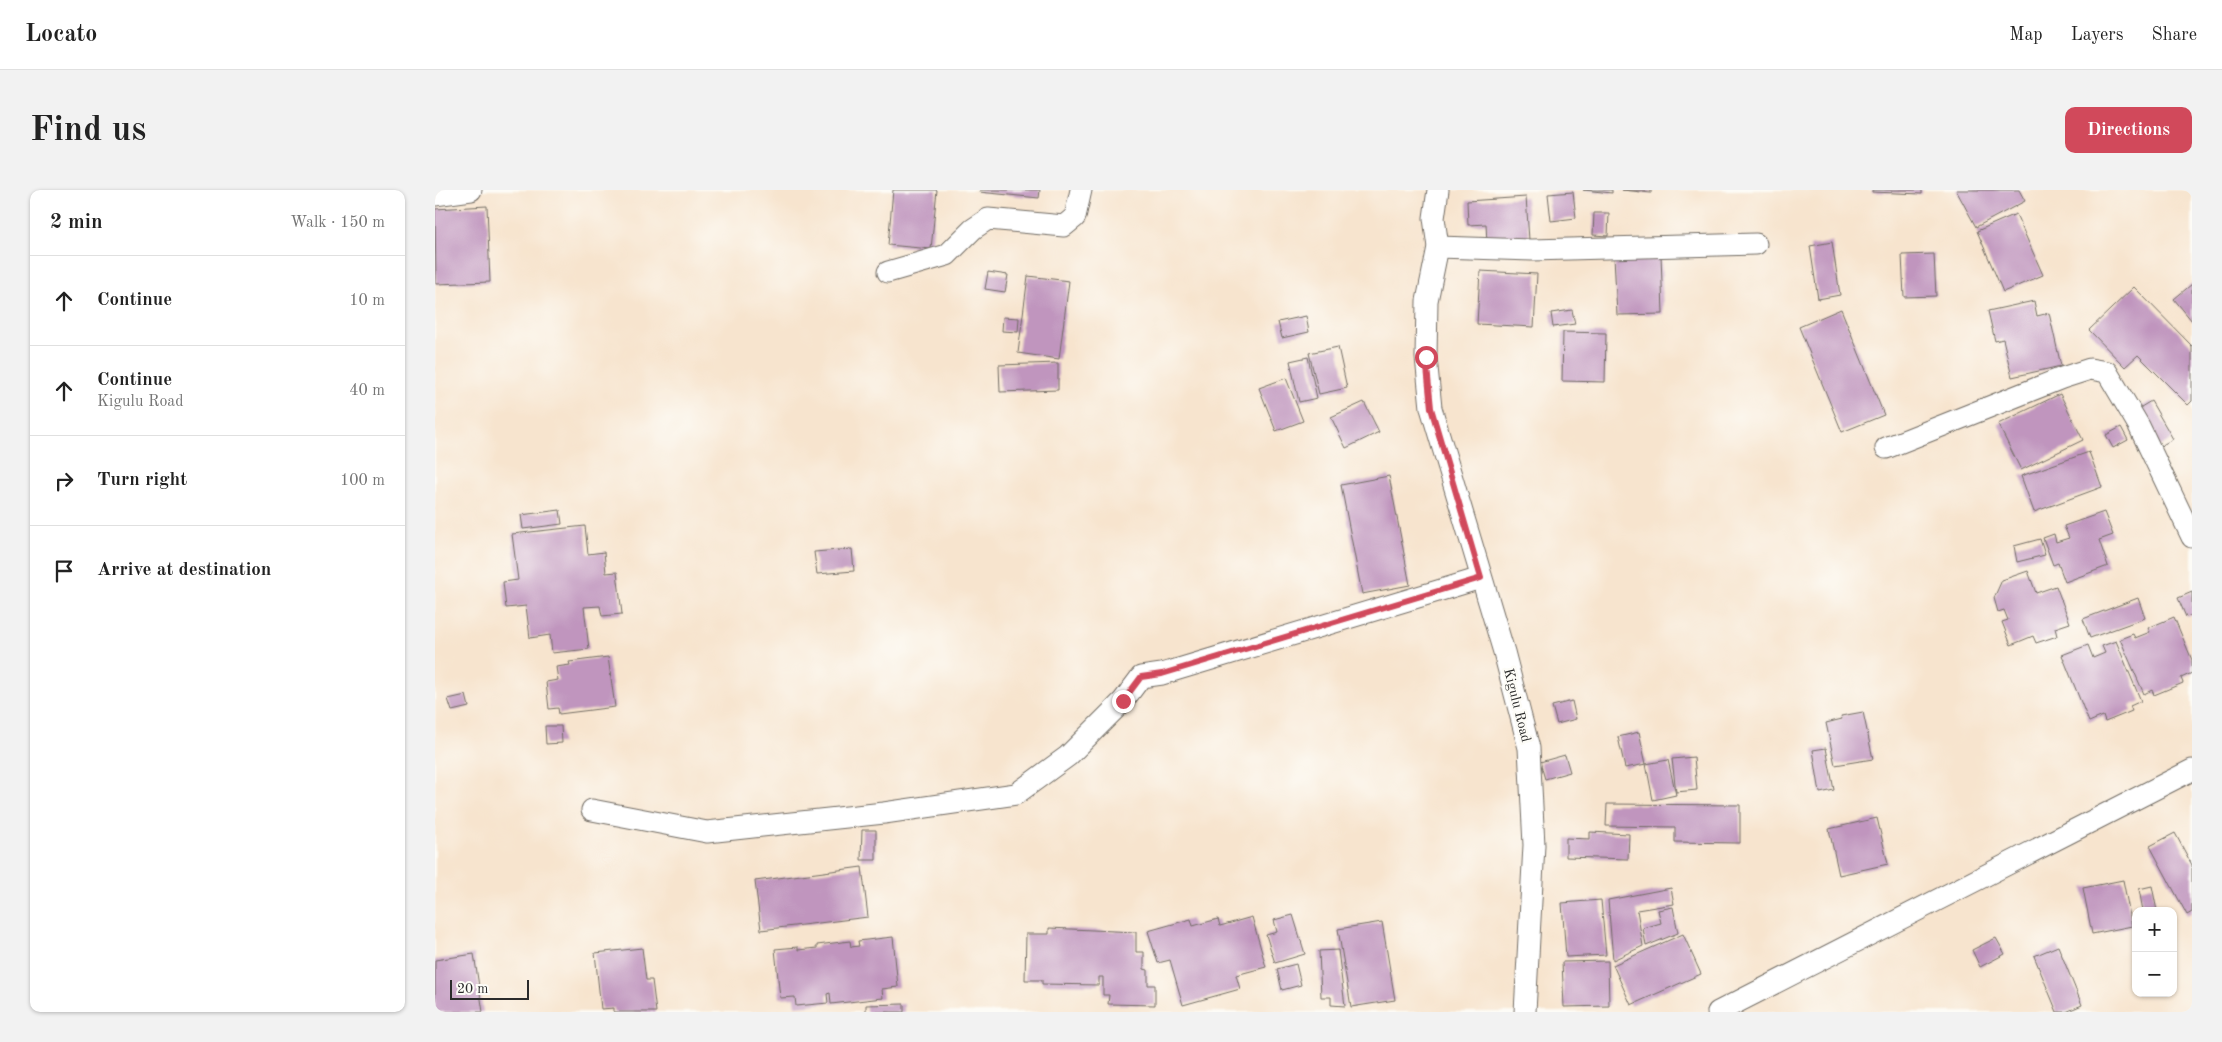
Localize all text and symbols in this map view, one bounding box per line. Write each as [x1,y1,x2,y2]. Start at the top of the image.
text: Locato [25,23,97,47]
text: Map [2009,26,2043,44]
text: Layers [2071,26,2123,44]
text: Share [2151,26,2197,44]
button: Directions [2065,107,2192,153]
text: Find us [30,113,146,148]
text: 2 min [50,212,103,233]
text: Walk · 150 m [290,215,385,231]
icon: ahead [50,287,78,315]
text: Continue [97,291,172,310]
text: 10 m [349,293,385,309]
route start [1415,346,1438,369]
text: Continue [97,371,172,390]
icon: ahead [50,377,78,405]
text: 40 m [349,383,385,399]
text: Kigulu Road [97,394,184,410]
icon: right [50,467,78,495]
text: Turn right [97,471,187,490]
text: 100 m [340,473,385,489]
icon: arrive [50,557,78,585]
text: Arrive at destination [97,561,271,580]
street label: Kigulu Road [1501,667,1533,744]
route end [1112,690,1135,713]
map controls [2132,907,2177,997]
button: + [2132,907,2177,952]
button: − [2132,952,2177,997]
scale bar [450,977,529,1000]
text: 20 m [457,982,488,996]

